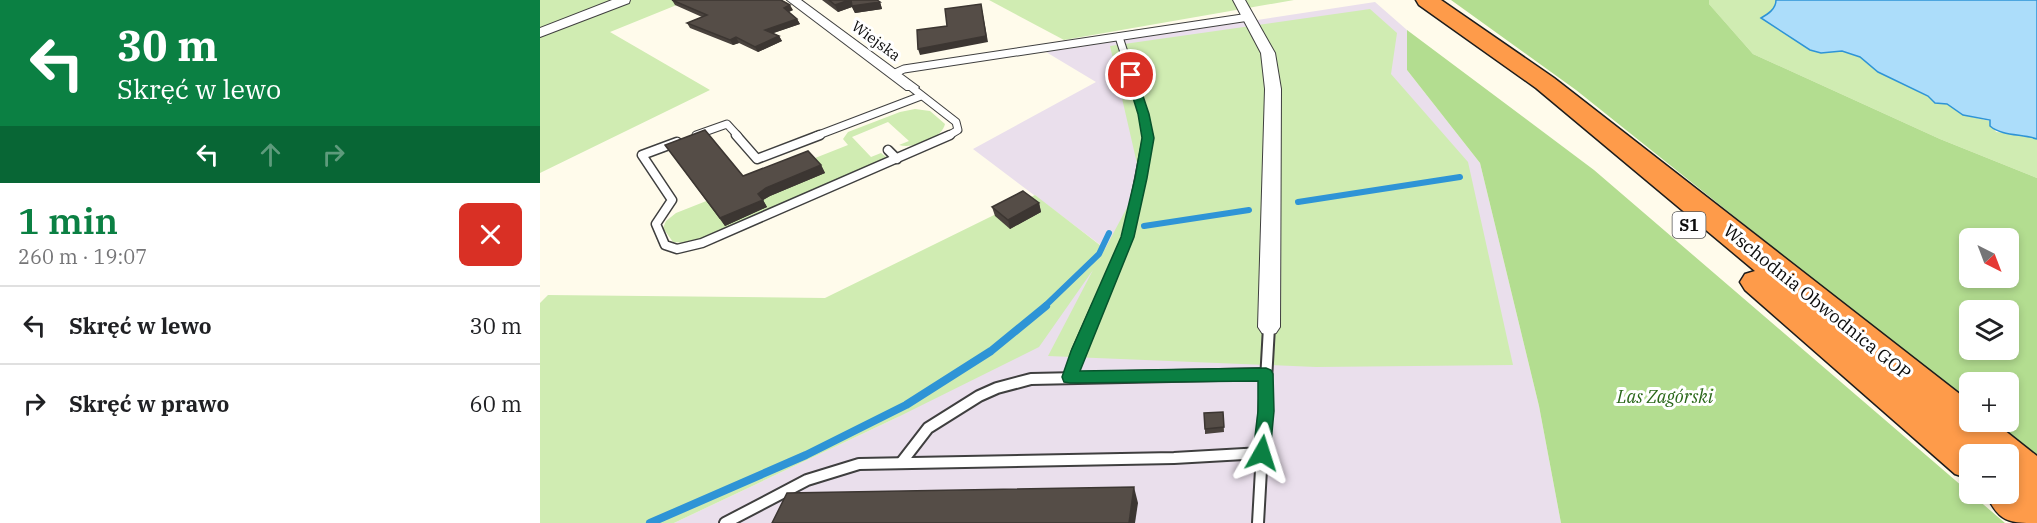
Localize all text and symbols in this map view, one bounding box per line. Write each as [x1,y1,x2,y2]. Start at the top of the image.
street label: Wiejska [848,16,904,65]
text: 30 m [117,18,218,73]
icon: left [18,24,96,102]
pin [1105,49,1156,100]
icon: arrive [1114,58,1147,91]
text: Skręć w lewo [117,71,281,106]
icon: left [191,138,224,171]
icon: ahead [254,138,287,171]
icon: right [317,138,350,171]
text: 1 min [18,197,118,244]
button: close [459,203,522,266]
road number: S1 [1672,212,1706,238]
street label: Wschodnia Obwodnica GOP [1719,219,1916,384]
north arrow [1959,228,2019,288]
map controls [1959,228,2019,504]
text: 260 m · 19:07 [18,243,147,270]
button: layers [1959,300,2019,360]
icon: left [18,309,51,342]
text: Skręć w lewo [69,311,212,340]
text: 30 m [470,311,522,340]
button: + [1959,372,2019,432]
park label: Las Zagórski [1616,385,1714,408]
icon: right [18,387,51,420]
text: Skręć w prawo [69,389,229,418]
text: 60 m [470,389,522,418]
position arrow [1230,421,1294,485]
button: − [1959,444,2019,504]

